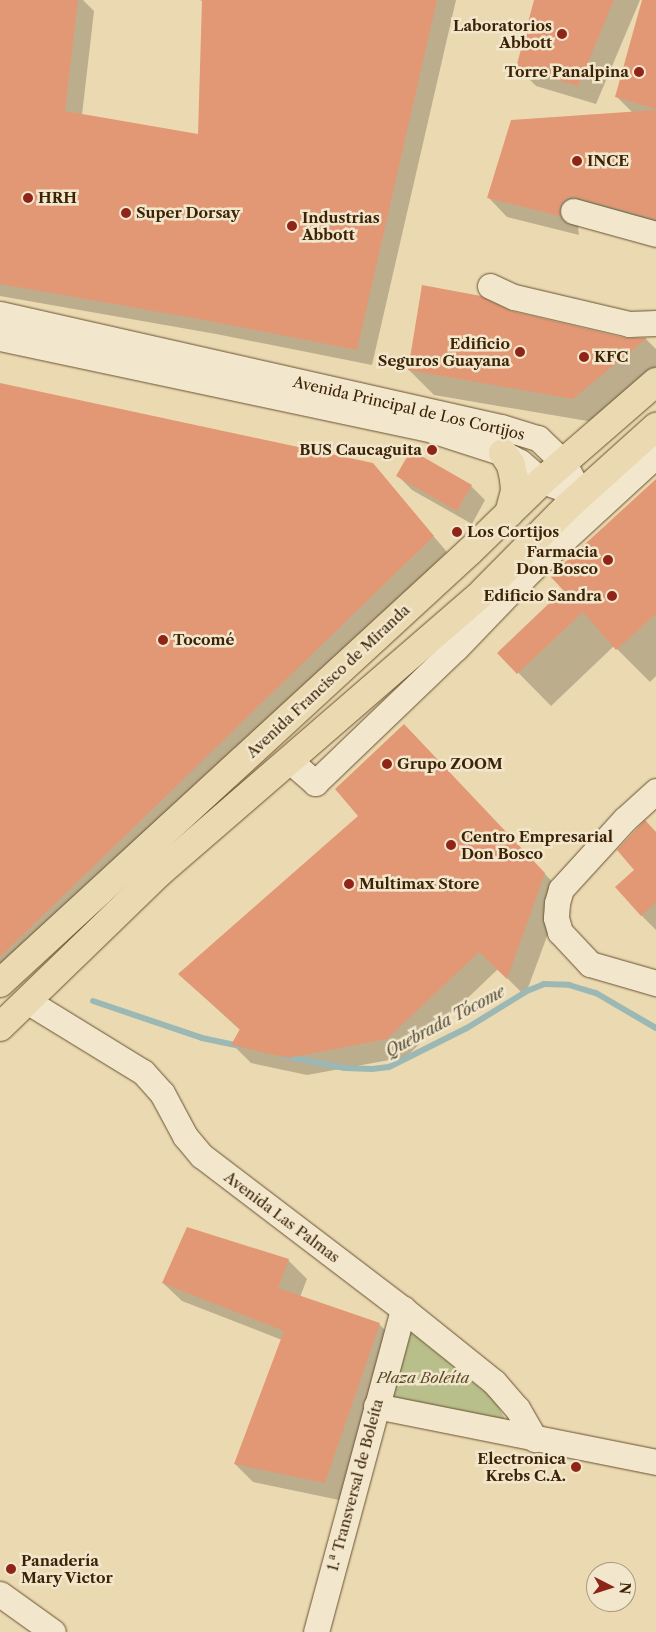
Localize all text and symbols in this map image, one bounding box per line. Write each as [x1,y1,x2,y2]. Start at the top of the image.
place label: Laboratorios Abbott [453,16,552,51]
marker: Laboratorios Abbott [556,28,568,40]
place label: Torre Panalpina [505,63,629,81]
marker: Torre Panalpina [633,66,645,78]
place label: INCE [587,152,629,170]
marker: INCE [571,155,583,167]
place label: HRH [38,189,77,207]
marker: HRH [22,192,34,204]
place label: Super Dorsay [136,204,240,222]
marker: Super Dorsay [120,207,132,219]
place label: Industrias Abbott [302,208,380,243]
marker: Industrias Abbott [286,220,298,232]
place label: Edificio Seguros Guayana [378,334,510,369]
marker: Edificio Seguros Guayana [514,346,526,358]
place label: KFC [594,348,628,366]
marker: KFC [578,351,590,363]
street label: Avenida Principal de Los Cortijos [291,373,527,443]
place label: BUS Caucaguita [299,441,422,459]
marker: BUS Caucaguita [426,444,438,456]
place label: Los Cortijos [467,523,559,541]
marker: Los Cortijos [451,526,463,538]
place label: Farmacia Don Bosco [516,542,598,577]
marker: Farmacia Don Bosco [602,554,614,566]
place label: Edificio Sandra [483,587,602,605]
marker: Edificio Sandra [606,590,618,602]
street label: Avenida Francisco de Miranda [243,601,413,761]
place label: Tocomé [173,631,234,649]
marker: Tocomé [157,634,169,646]
place label: Grupo ZOOM [397,755,503,773]
marker: Grupo ZOOM [381,758,393,770]
place label: Centro Empresarial Don Bosco [461,827,613,862]
marker: Centro Empresarial Don Bosco [445,839,457,851]
place label: Multimax Store [359,875,480,893]
marker: Multimax Store [343,878,355,890]
water label: Quebrada Tócome [382,981,508,1061]
street label: Avenida Las Palmas [221,1168,343,1266]
park label: Plaza Boleíta [377,1369,469,1387]
street label: 1.ª Transversal de Boleíta [323,1397,387,1573]
place label: Electronica Krebs C.A. [477,1449,566,1484]
marker: Electronica Krebs C.A. [570,1461,582,1473]
place label: Panadería Mary Victor [21,1551,114,1586]
north arrow [586,1562,636,1612]
marker: Panadería Mary Victor [5,1563,17,1575]
text: N [615,1581,634,1595]

